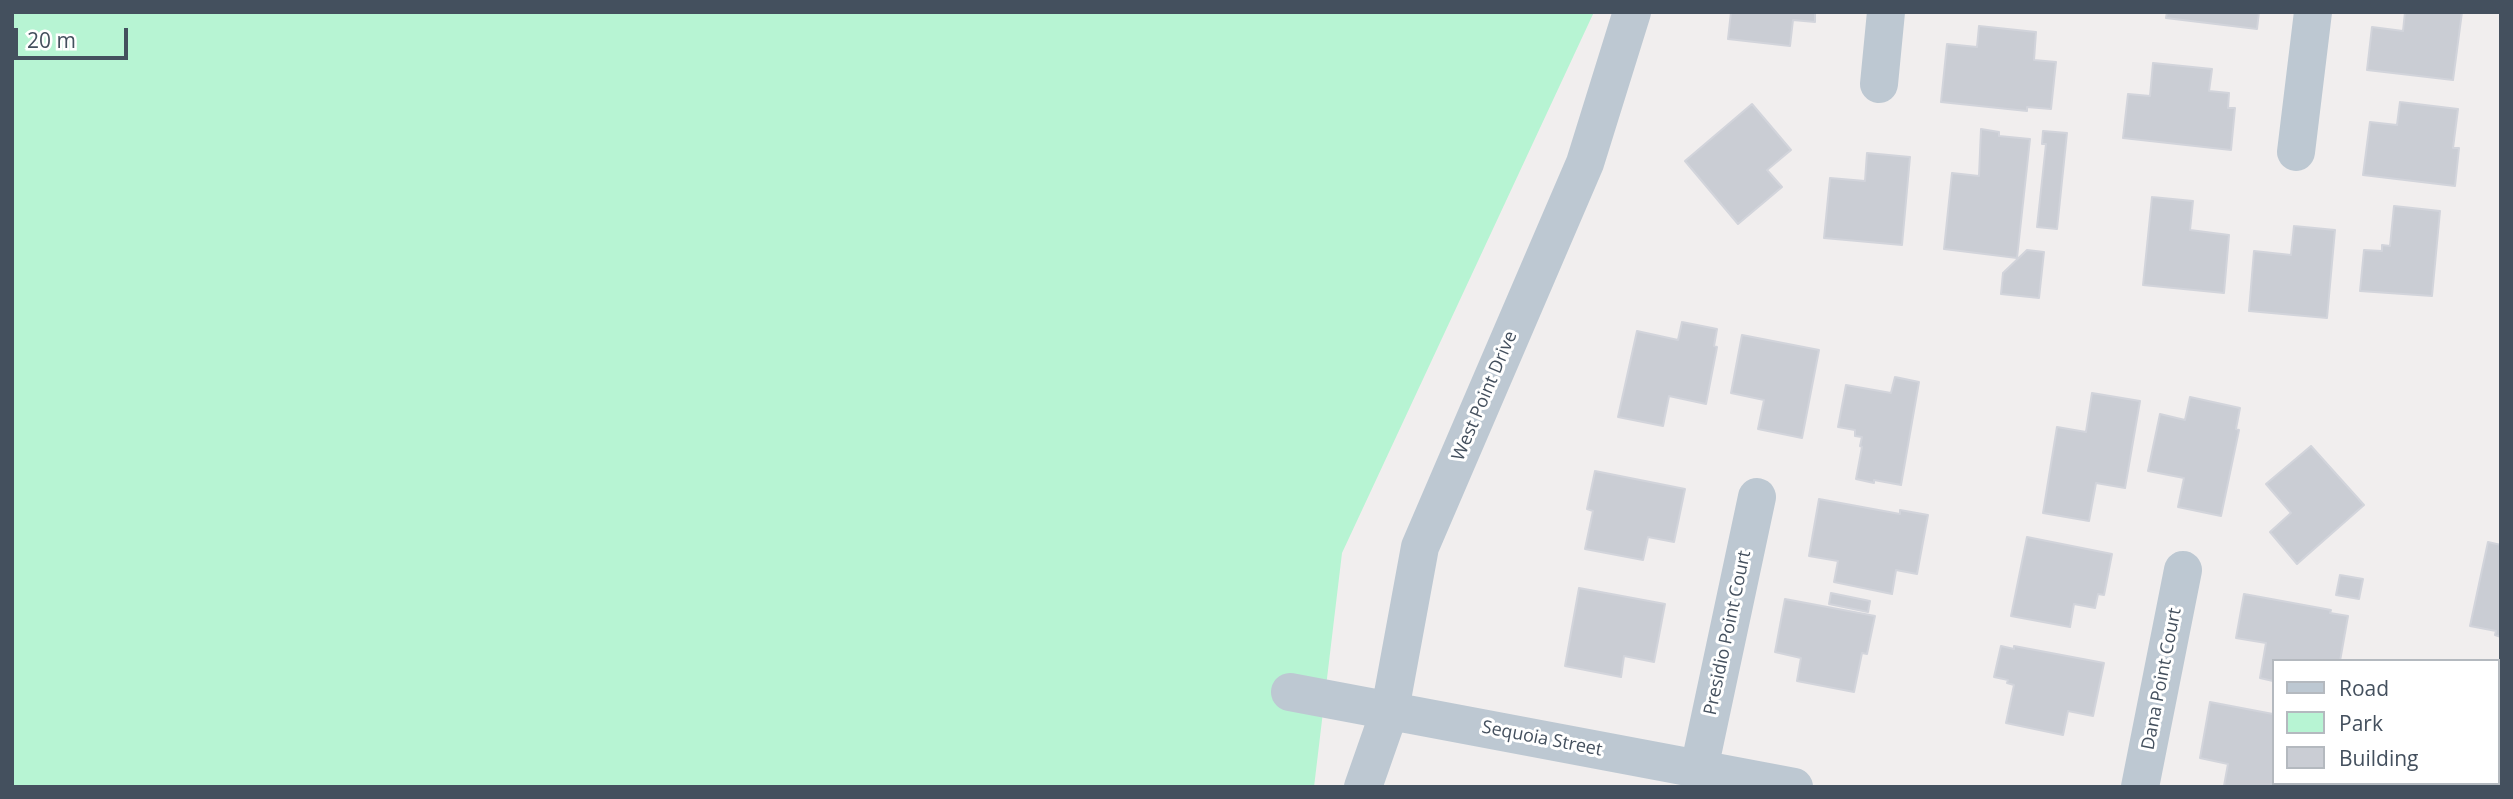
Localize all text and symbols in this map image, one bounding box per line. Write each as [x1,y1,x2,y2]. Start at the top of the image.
scale bar [18,14,131,58]
text: 20 m [27,26,76,54]
street label: West Point Drive [1448,328,1522,464]
street label: Presidio Point Court [1700,549,1756,717]
street label: Dana Point Court [2138,606,2186,752]
legend [2272,659,2499,785]
text: Road [2339,674,2389,702]
text: Park [2339,709,2383,737]
street label: Sequoia Street [1480,717,1604,761]
text: Building [2339,744,2418,772]

